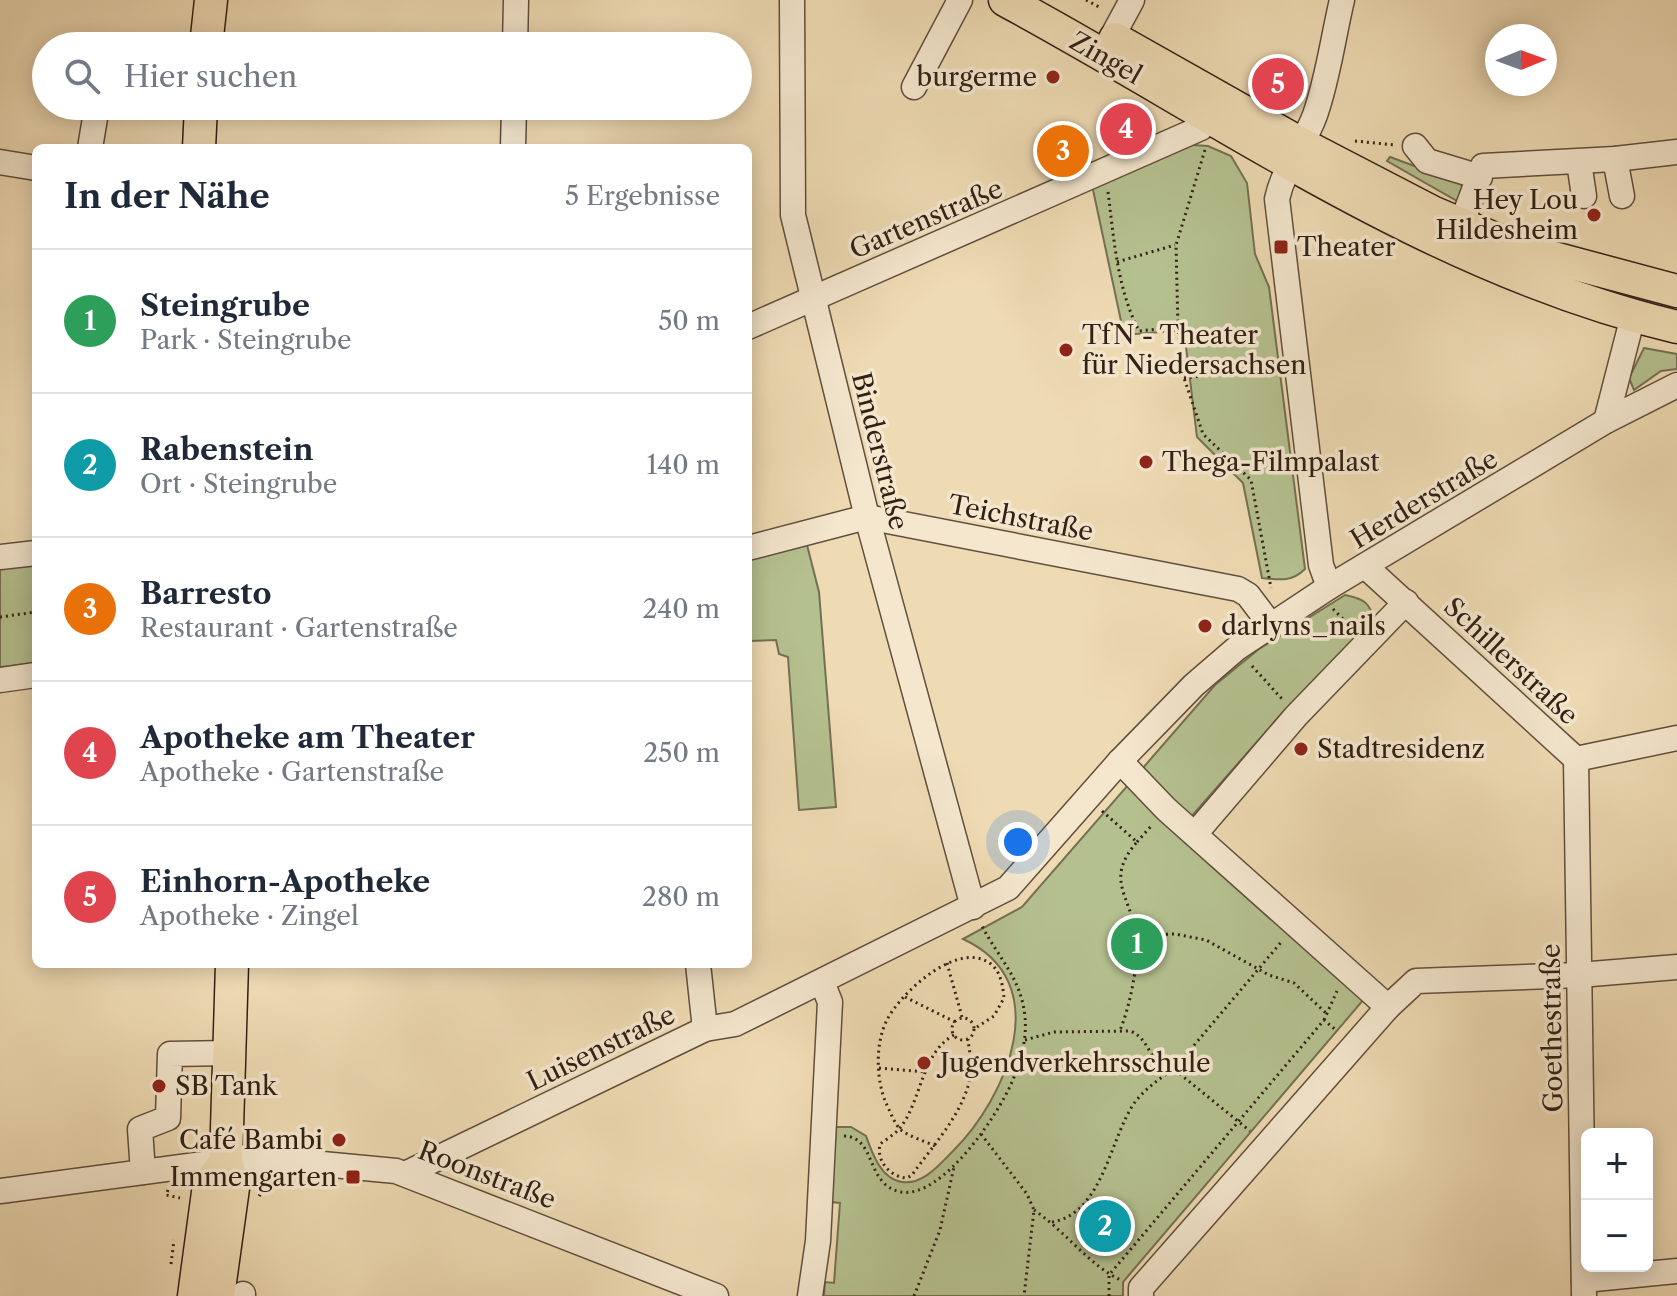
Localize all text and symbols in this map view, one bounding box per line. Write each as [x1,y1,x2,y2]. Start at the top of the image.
north arrow [1485,24,1557,96]
street label: Zingel [1064,25,1148,91]
search box [32,32,752,120]
icon: search [60,54,104,98]
pin: 5 [1252,54,1304,114]
text: Hier suchen [124,58,297,95]
place label: burgerme [917,61,1037,93]
marker: burgerme [1044,68,1062,86]
pin: 4 [1100,99,1152,159]
pin: 3 [1037,121,1089,181]
street label: Gartenstraße [845,172,1007,266]
text: In der Nähe [64,175,270,217]
text: 5 Ergebnisse [565,180,720,212]
place label: Hey Lou Hildesheim [1435,184,1578,246]
marker: Hey Lou Hildesheim [1585,206,1603,224]
place label: Theater [1297,231,1396,263]
marker: Theater [1272,238,1290,256]
text: Steingrube [140,287,310,324]
text: 1 [84,305,96,337]
text: 50 m [658,305,720,337]
place label: TfN - Theater für Niedersachsen [1082,319,1306,381]
text: Park · Steingrube [140,324,352,356]
marker: TfN - Theater für Niedersachsen [1057,341,1075,359]
street label: Binderstraße [845,369,915,533]
text: Rabenstein [140,431,313,468]
street label: Herderstraße [1345,443,1503,555]
place label: Thega-Filmpalast [1162,446,1380,478]
text: 2 [82,449,98,481]
text: 140 m [646,449,720,481]
marker: Thega-Filmpalast [1137,453,1155,471]
text: Ort · Steingrube [140,468,337,500]
street label: Teichstraße [946,488,1096,548]
text: Barresto [140,575,271,612]
street label: Schillerstraße [1437,591,1585,731]
text: 3 [83,593,97,625]
text: 240 m [642,593,720,625]
place label: darlyns_nails [1221,610,1386,642]
text: Restaurant · Gartenstraße [140,612,458,644]
marker: darlyns_nails [1196,617,1214,635]
text: Apotheke am Theater [140,719,475,756]
place label: Stadtresidenz [1317,733,1485,765]
text: 4 [82,737,98,769]
text: 250 m [643,737,720,769]
marker: Stadtresidenz [1292,740,1310,758]
text: Apotheke · Gartenstraße [140,756,444,788]
your location [998,822,1038,862]
text: Einhorn-Apotheke [140,863,430,900]
text: 5 [83,881,97,913]
text: 280 m [642,881,720,913]
text: Apotheke · Zingel [140,900,359,932]
pin: 1 [1111,914,1163,974]
street label: Goethestraße [1535,943,1569,1113]
street label: Luisenstraße [522,998,680,1098]
place label: Jugendverkehrsschule [936,1047,1211,1079]
marker: Jugendverkehrsschule [915,1054,933,1072]
place label: SB Tank [175,1070,278,1102]
marker: SB Tank [150,1077,168,1095]
place label: Café Bambi [179,1124,323,1156]
map controls [1581,1128,1653,1272]
button: + [1581,1128,1653,1200]
marker: Café Bambi [330,1131,348,1149]
street label: Roonstraße [414,1134,560,1216]
place label: Immengarten [170,1161,337,1193]
marker: Immengarten [344,1168,362,1186]
pin: 2 [1079,1196,1131,1256]
button: − [1581,1200,1653,1272]

